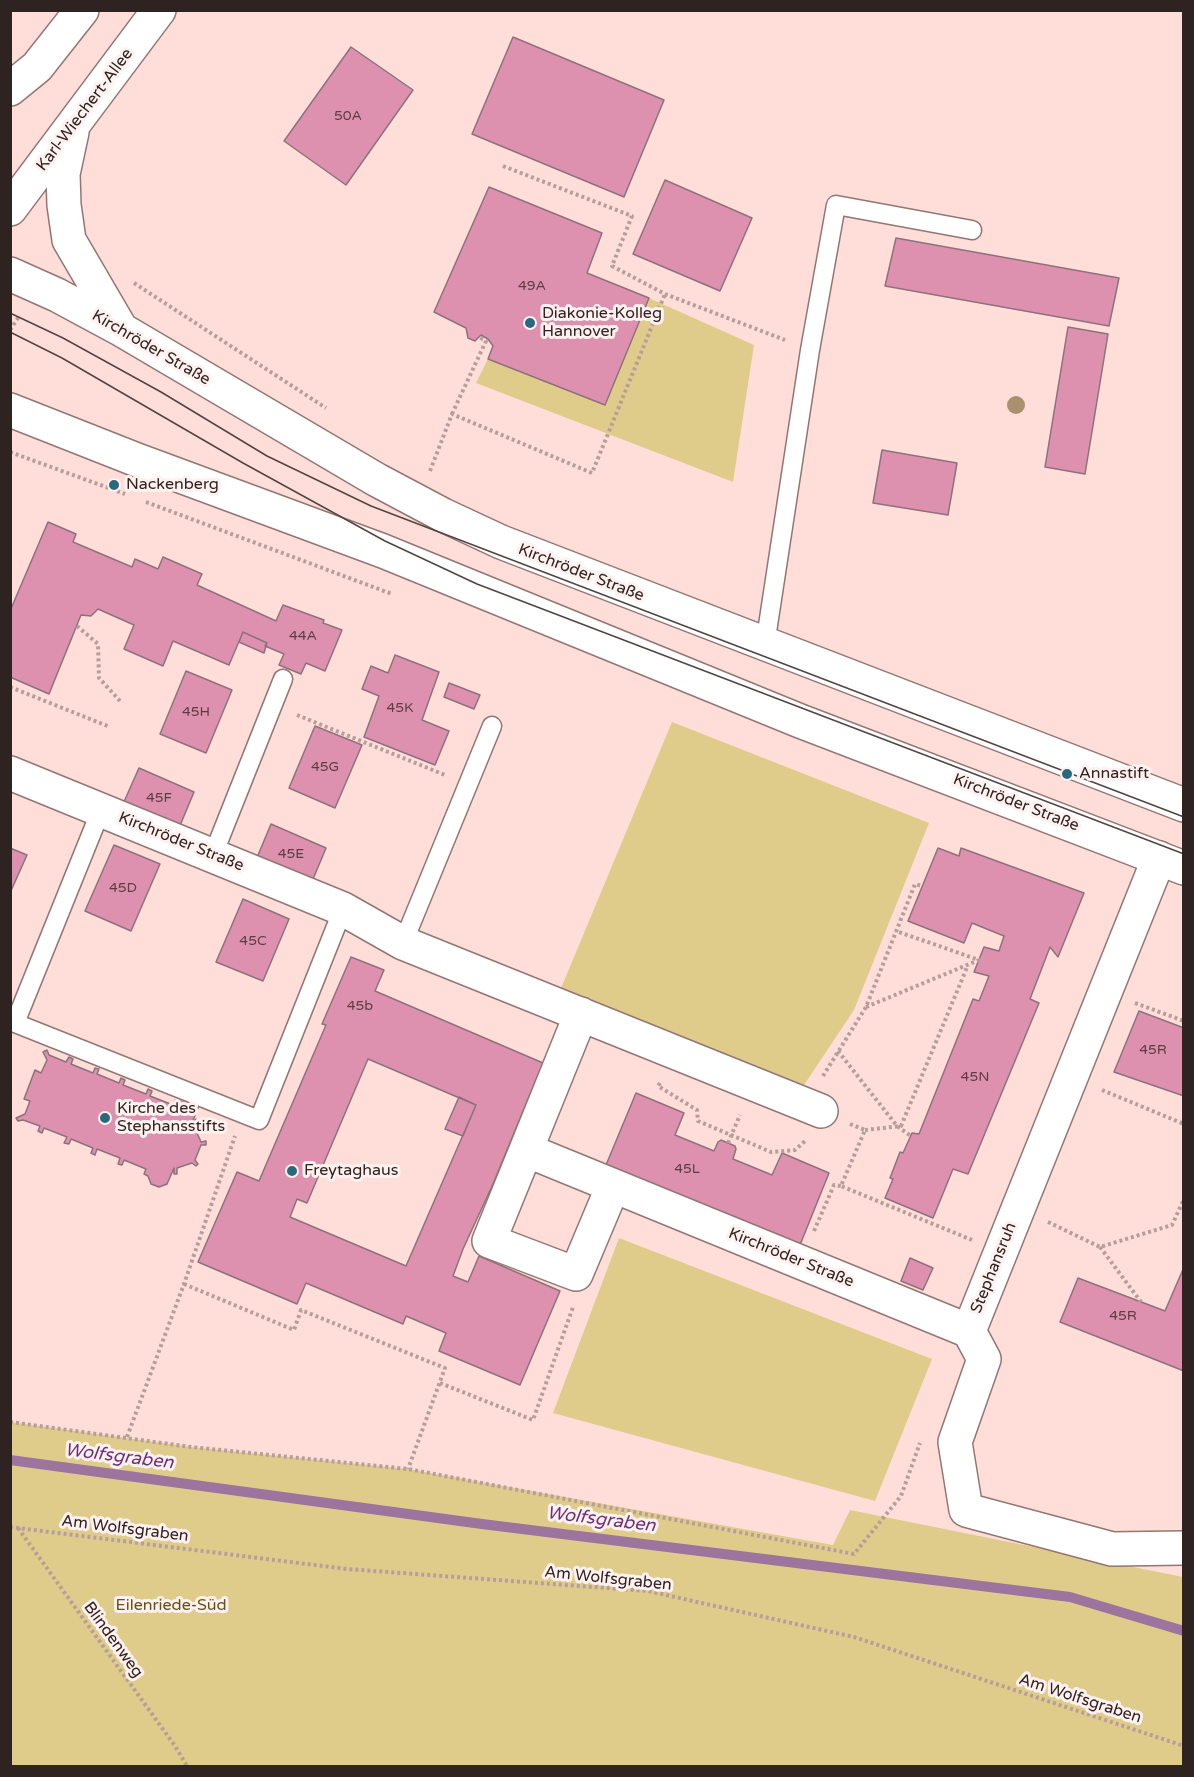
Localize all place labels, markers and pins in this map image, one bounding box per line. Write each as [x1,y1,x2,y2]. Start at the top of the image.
place label: Diakonie-Kolleg Hannover [542,304,662,342]
marker: Diakonie-Kolleg Hannover [523,316,537,330]
place label: Nackenberg [126,475,219,495]
marker: Nackenberg [107,478,121,492]
place label: Annastift [1079,764,1149,784]
marker: Annastift [1060,767,1074,781]
place label: Kirche des Stephansstifts [117,1099,225,1137]
marker: Kirche des Stephansstifts [98,1111,112,1125]
place label: Freytaghaus [304,1161,398,1181]
marker: Freytaghaus [285,1164,299,1178]

